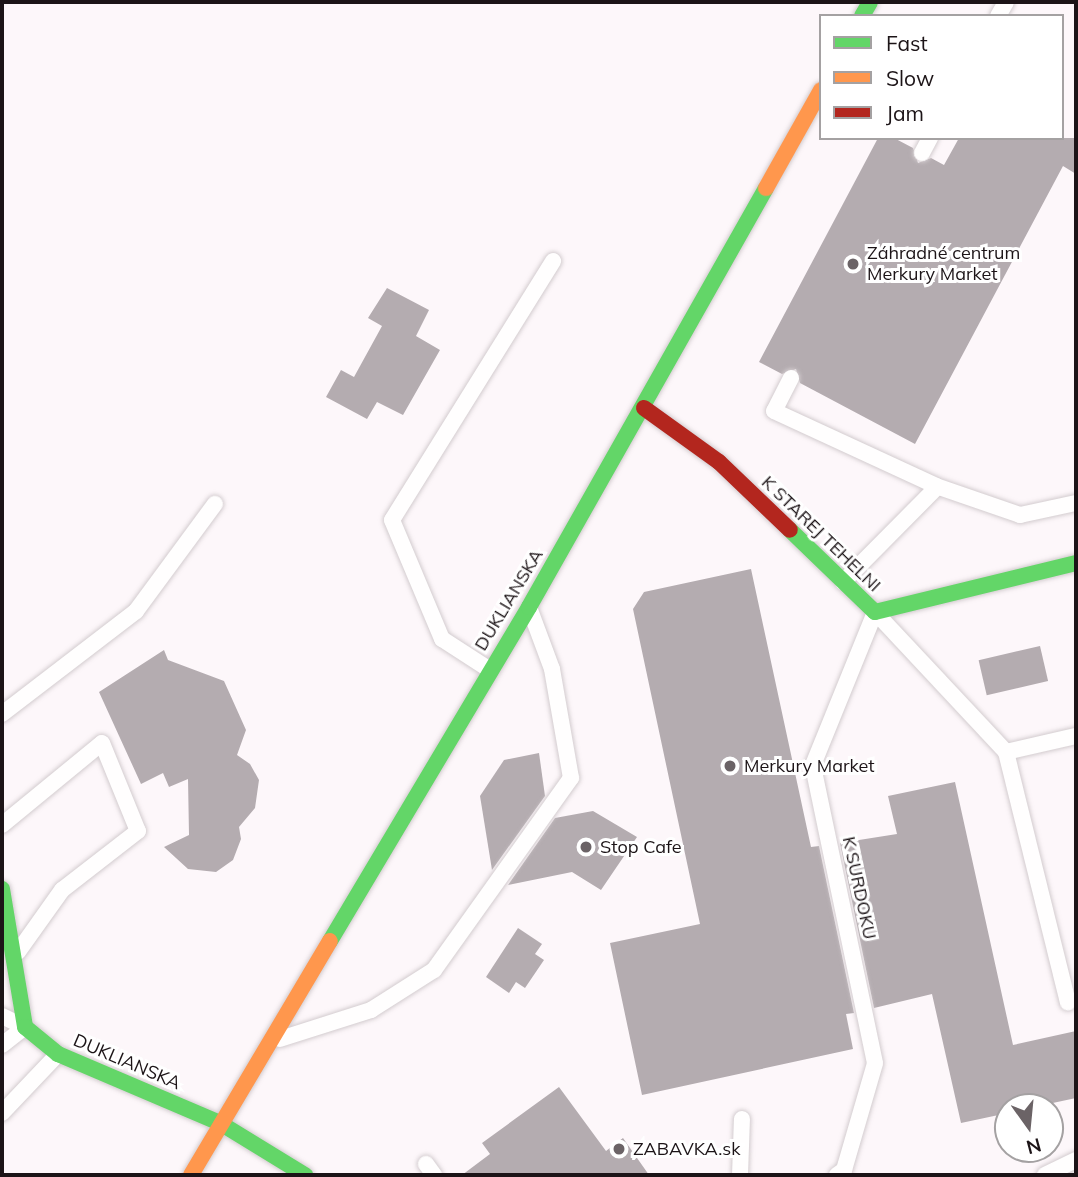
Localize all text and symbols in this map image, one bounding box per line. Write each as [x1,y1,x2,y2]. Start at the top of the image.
legend [819,14,1064,140]
text: Fast [886,30,928,56]
text: Slow [886,65,934,91]
text: Jam [886,100,924,126]
place label: Záhradné centrum Merkury Market [867,243,1020,286]
marker: Záhradné centrum Merkury Market [845,256,861,272]
street label: K STAREJ TEHELNI [757,472,885,596]
street label: DUKLIANSKA [470,545,548,655]
place label: Merkury Market [744,755,875,777]
marker: Merkury Market [722,758,738,774]
street label: K SURDOKU [838,835,880,941]
place label: Stop Cafe [600,836,682,858]
marker: Stop Cafe [578,839,594,855]
street label: DUKLIANSKA [70,1030,184,1094]
north arrow [994,1093,1064,1163]
text: N [1024,1133,1044,1160]
place label: ZABAVKA.sk [633,1138,741,1160]
marker: ZABAVKA.sk [611,1141,627,1157]

